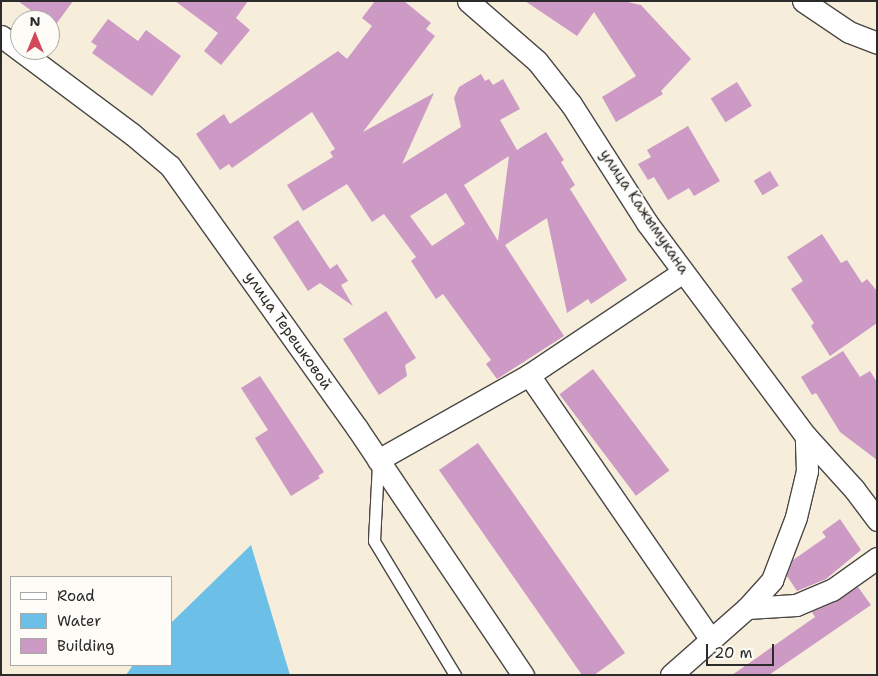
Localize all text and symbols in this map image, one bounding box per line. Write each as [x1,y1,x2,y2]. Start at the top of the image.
north arrow [10,10,60,60]
text: N [29,12,41,30]
street label: улица Кажымукана [595,146,693,278]
street label: улица Терешковой [241,269,335,393]
legend [10,576,172,666]
text: Road [57,586,95,606]
text: Water [57,611,101,631]
scale bar [708,634,776,666]
text: Building [57,636,114,656]
text: 20 m [714,643,753,663]

